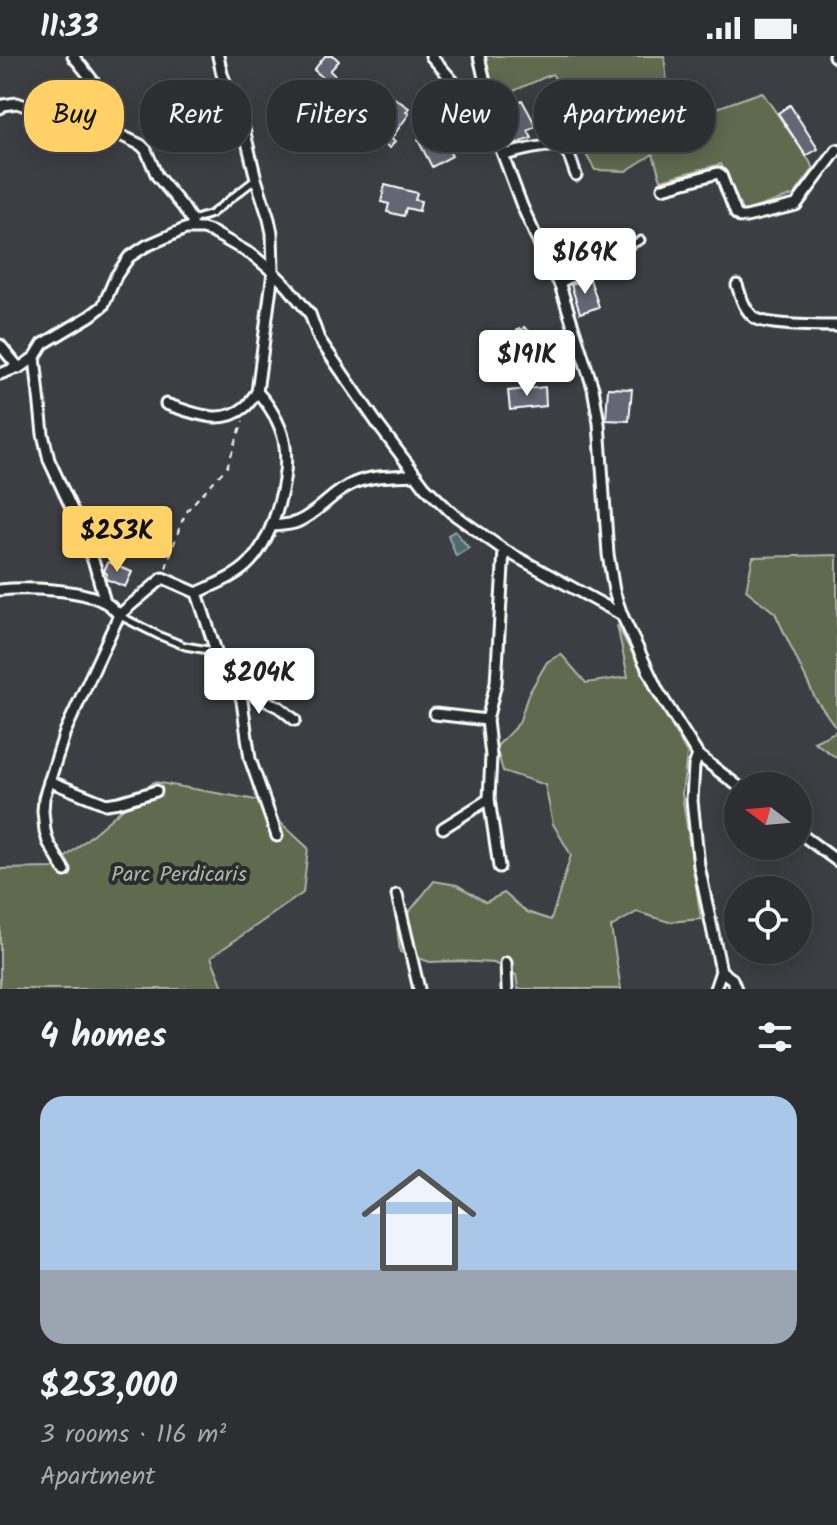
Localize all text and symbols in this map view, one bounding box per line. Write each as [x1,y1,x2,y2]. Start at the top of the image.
text: 11:33 [40,4,98,52]
chip: Buy [24,80,124,152]
chip: Rent [140,80,251,152]
chip: Filters [267,80,396,152]
chip: New [412,80,518,152]
chip: Apartment [534,80,715,152]
pin: $169K [529,228,641,296]
text: $169K [552,233,618,275]
pin: $191K [471,330,583,398]
text: $191K [497,335,557,377]
pin: $253K [61,506,173,574]
text: $253K [80,511,154,553]
pin: $204K [203,648,315,716]
text: $204K [222,653,296,695]
north arrow [724,772,812,860]
map controls [724,772,812,964]
park label: Parc Perdicaris [111,858,247,893]
button: locate [724,876,812,964]
text: 4 homes [40,1010,167,1064]
icon: filters [753,1015,797,1059]
icon: home [347,1148,491,1292]
text: $253,000 [40,1360,177,1414]
text: 3 rooms · 116 m² [40,1414,226,1456]
text: Apartment [40,1456,155,1498]

